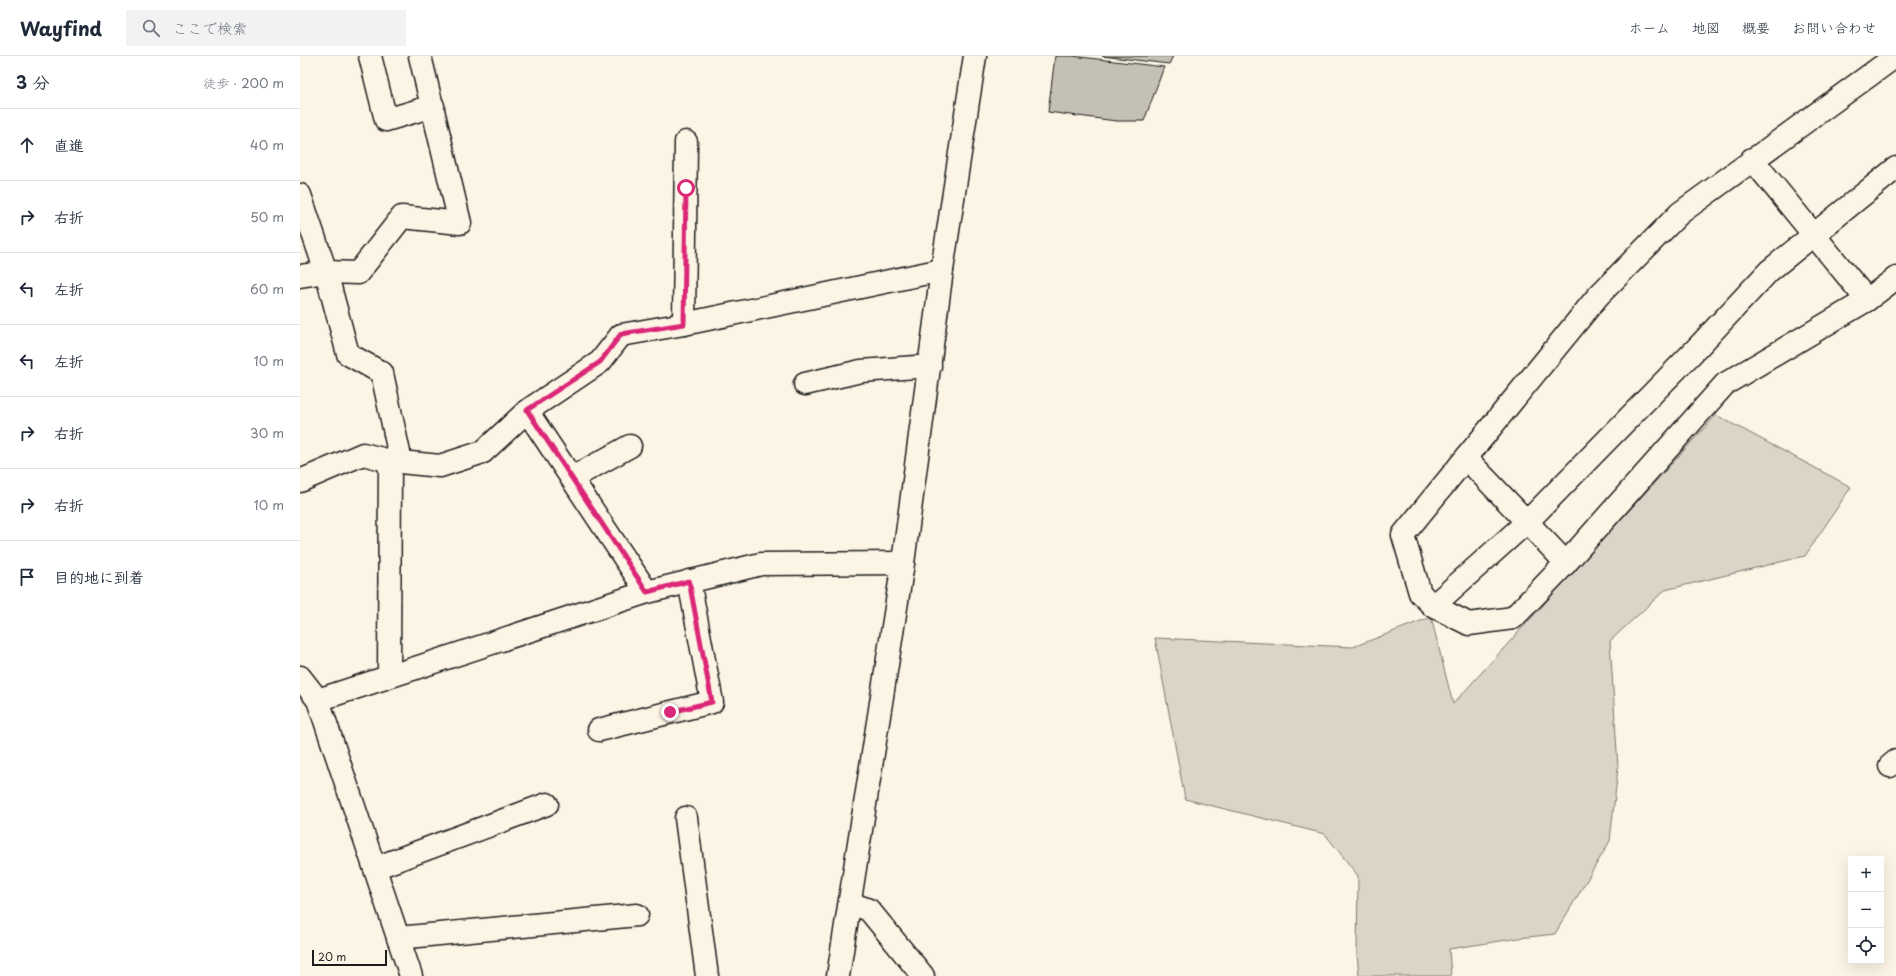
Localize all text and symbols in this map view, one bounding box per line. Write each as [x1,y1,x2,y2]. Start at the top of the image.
search box [126,10,406,46]
text: Wayfind [20,14,102,42]
text: ここで検索 [172,16,247,39]
icon: search [140,17,162,39]
text: ホーム [1629,17,1670,38]
text: 地図 [1692,17,1720,38]
text: 概要 [1742,17,1770,38]
text: お問い合わせ [1792,17,1876,38]
text: 3 分 [16,69,50,95]
text: 徒歩 · 200 m [203,73,284,92]
text: 直進 [54,133,84,156]
icon: ahead [16,134,38,156]
text: 40 m [250,135,284,154]
route start [677,179,695,197]
text: 右折 [54,205,84,228]
icon: right [16,206,38,228]
text: 50 m [250,207,284,226]
text: 左折 [54,277,84,300]
icon: left [16,278,38,300]
text: 60 m [250,279,284,298]
text: 左折 [54,349,84,372]
icon: left [16,350,38,372]
text: 10 m [254,351,284,370]
text: 右折 [54,421,84,444]
icon: right [16,422,38,444]
text: 30 m [250,423,284,442]
text: 右折 [54,493,84,516]
icon: right [16,494,38,516]
text: 10 m [254,495,284,514]
text: 目的地に到着 [54,565,144,588]
icon: arrive [16,566,38,588]
route end [661,703,679,721]
map controls [1848,856,1884,964]
button: + [1848,856,1884,892]
button: − [1848,892,1884,928]
button: locate [1848,928,1884,964]
scale bar [312,948,387,967]
text: 20 m [318,948,346,965]

